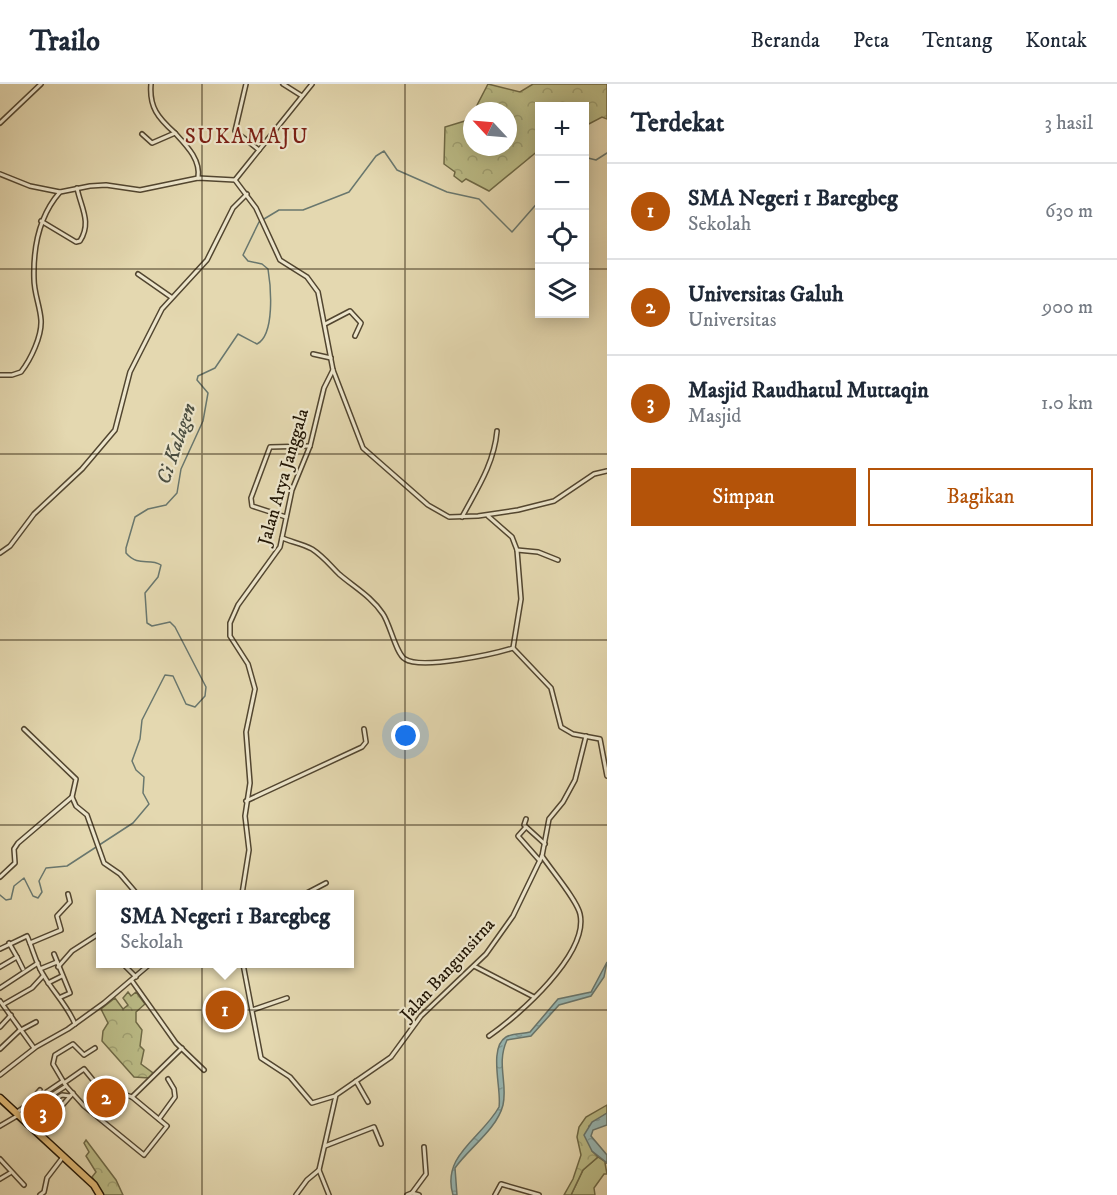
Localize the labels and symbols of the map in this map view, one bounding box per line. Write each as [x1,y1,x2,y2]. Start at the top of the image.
north arrow [463,102,517,156]
district label: SUKAMAJU [185,124,309,150]
water label: Ci Kalagen [152,400,202,488]
street label: Jalan Arya Janggala [253,406,314,550]
your location [391,721,420,750]
street label: Jalan Bangunsirna [395,914,500,1027]
pin: 1 [206,988,244,1032]
pin: 2 [86,1076,126,1120]
pin: 3 [24,1090,63,1136]

